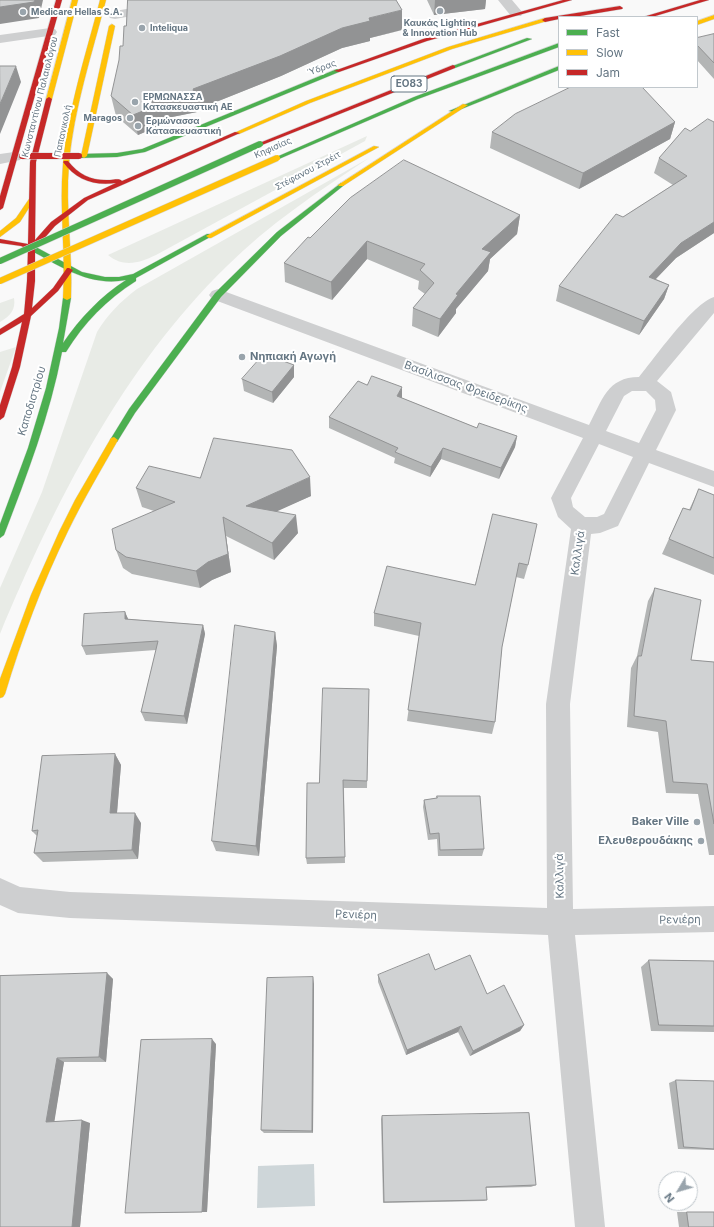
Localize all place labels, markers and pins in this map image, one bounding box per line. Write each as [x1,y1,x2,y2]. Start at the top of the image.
marker: Καυκάς Lighting & Innovation Hub [435,6,445,16]
marker: Medicare Hellas S.A. [18,7,28,17]
place label: Medicare Hellas S.A. [31,7,122,17]
place label: Καυκάς Lighting & Innovation Hub [403,18,477,39]
marker: Inteliqua [137,23,147,33]
place label: Inteliqua [150,23,188,33]
place label: ΕΡΜΩΝΑΣΣΑ Κατασκευαστική ΑΕ [143,92,233,113]
marker: ΕΡΜΩΝΑΣΣΑ Κατασκευαστική ΑΕ [130,97,140,107]
place label: Maragos [83,113,122,123]
marker: Maragos [125,113,135,123]
place label: Ερμώνασσα Κατασκευαστική [146,116,221,137]
marker: Ερμώνασσα Κατασκευαστική [133,121,143,131]
place label: Νηπιακή Αγωγή [250,350,336,364]
marker: Νηπιακή Αγωγή [237,352,247,362]
place label: Baker Ville [632,815,689,829]
marker: Baker Ville [692,817,702,827]
place label: Ελευθερουδάκης [598,834,693,848]
marker: Ελευθερουδάκης [696,836,706,846]

